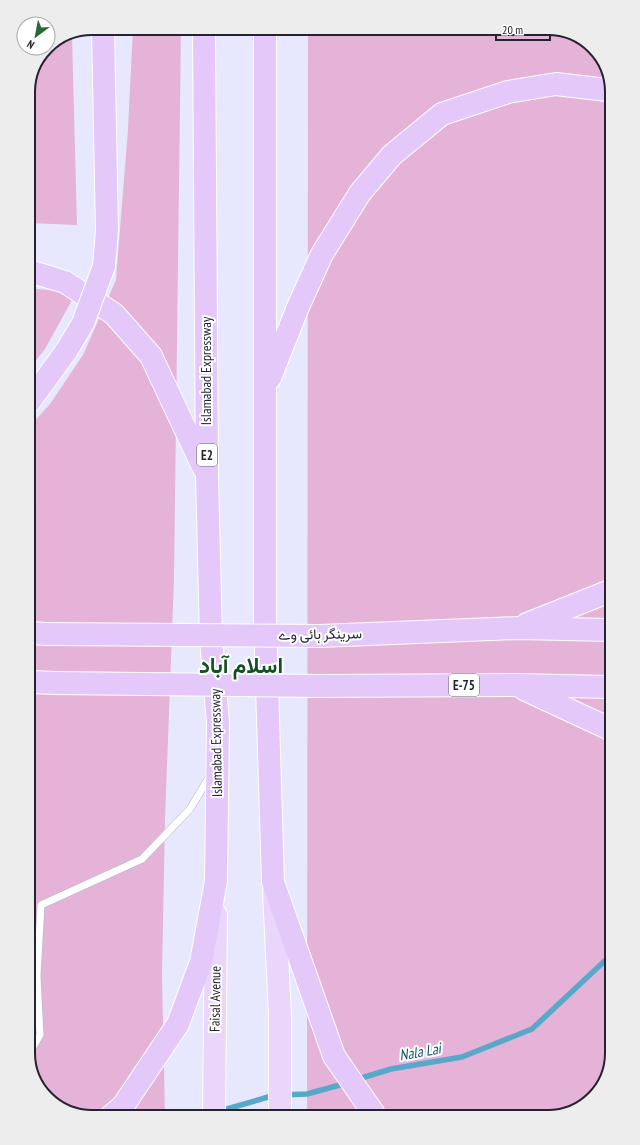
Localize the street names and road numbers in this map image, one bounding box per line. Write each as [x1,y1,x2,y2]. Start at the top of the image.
street label: Islamabad Expressway [197,316,215,425]
road number: E2 [197,444,217,466]
street label: سرینگر ہائی وے [278,624,362,645]
road number: E-75 [449,674,479,696]
street label: Islamabad Expressway [206,688,226,797]
street label: Faisal Avenue [205,966,225,1032]

